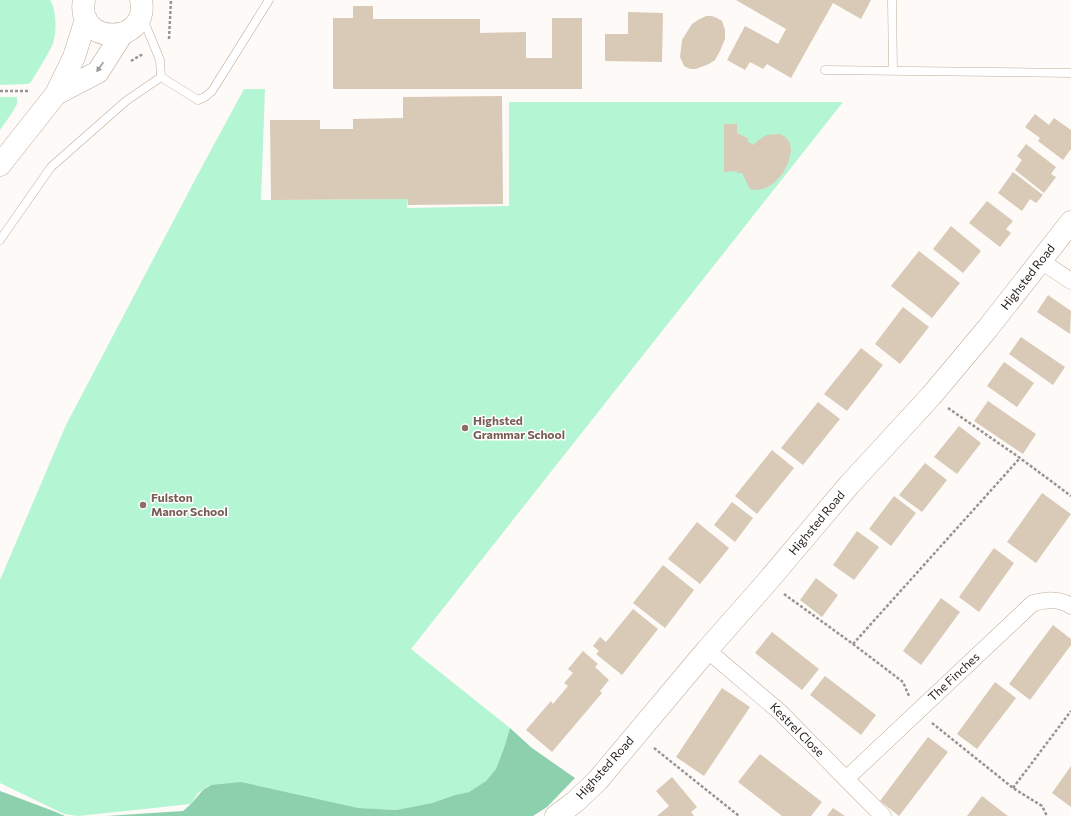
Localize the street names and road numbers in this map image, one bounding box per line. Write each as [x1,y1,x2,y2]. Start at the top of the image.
street label: Highsted Road [997,241,1057,312]
street label: Highsted Road [785,487,847,557]
street label: The Finches [925,649,982,703]
street label: Kestrel Close [768,699,828,759]
street label: Highsted Road [573,733,636,801]

